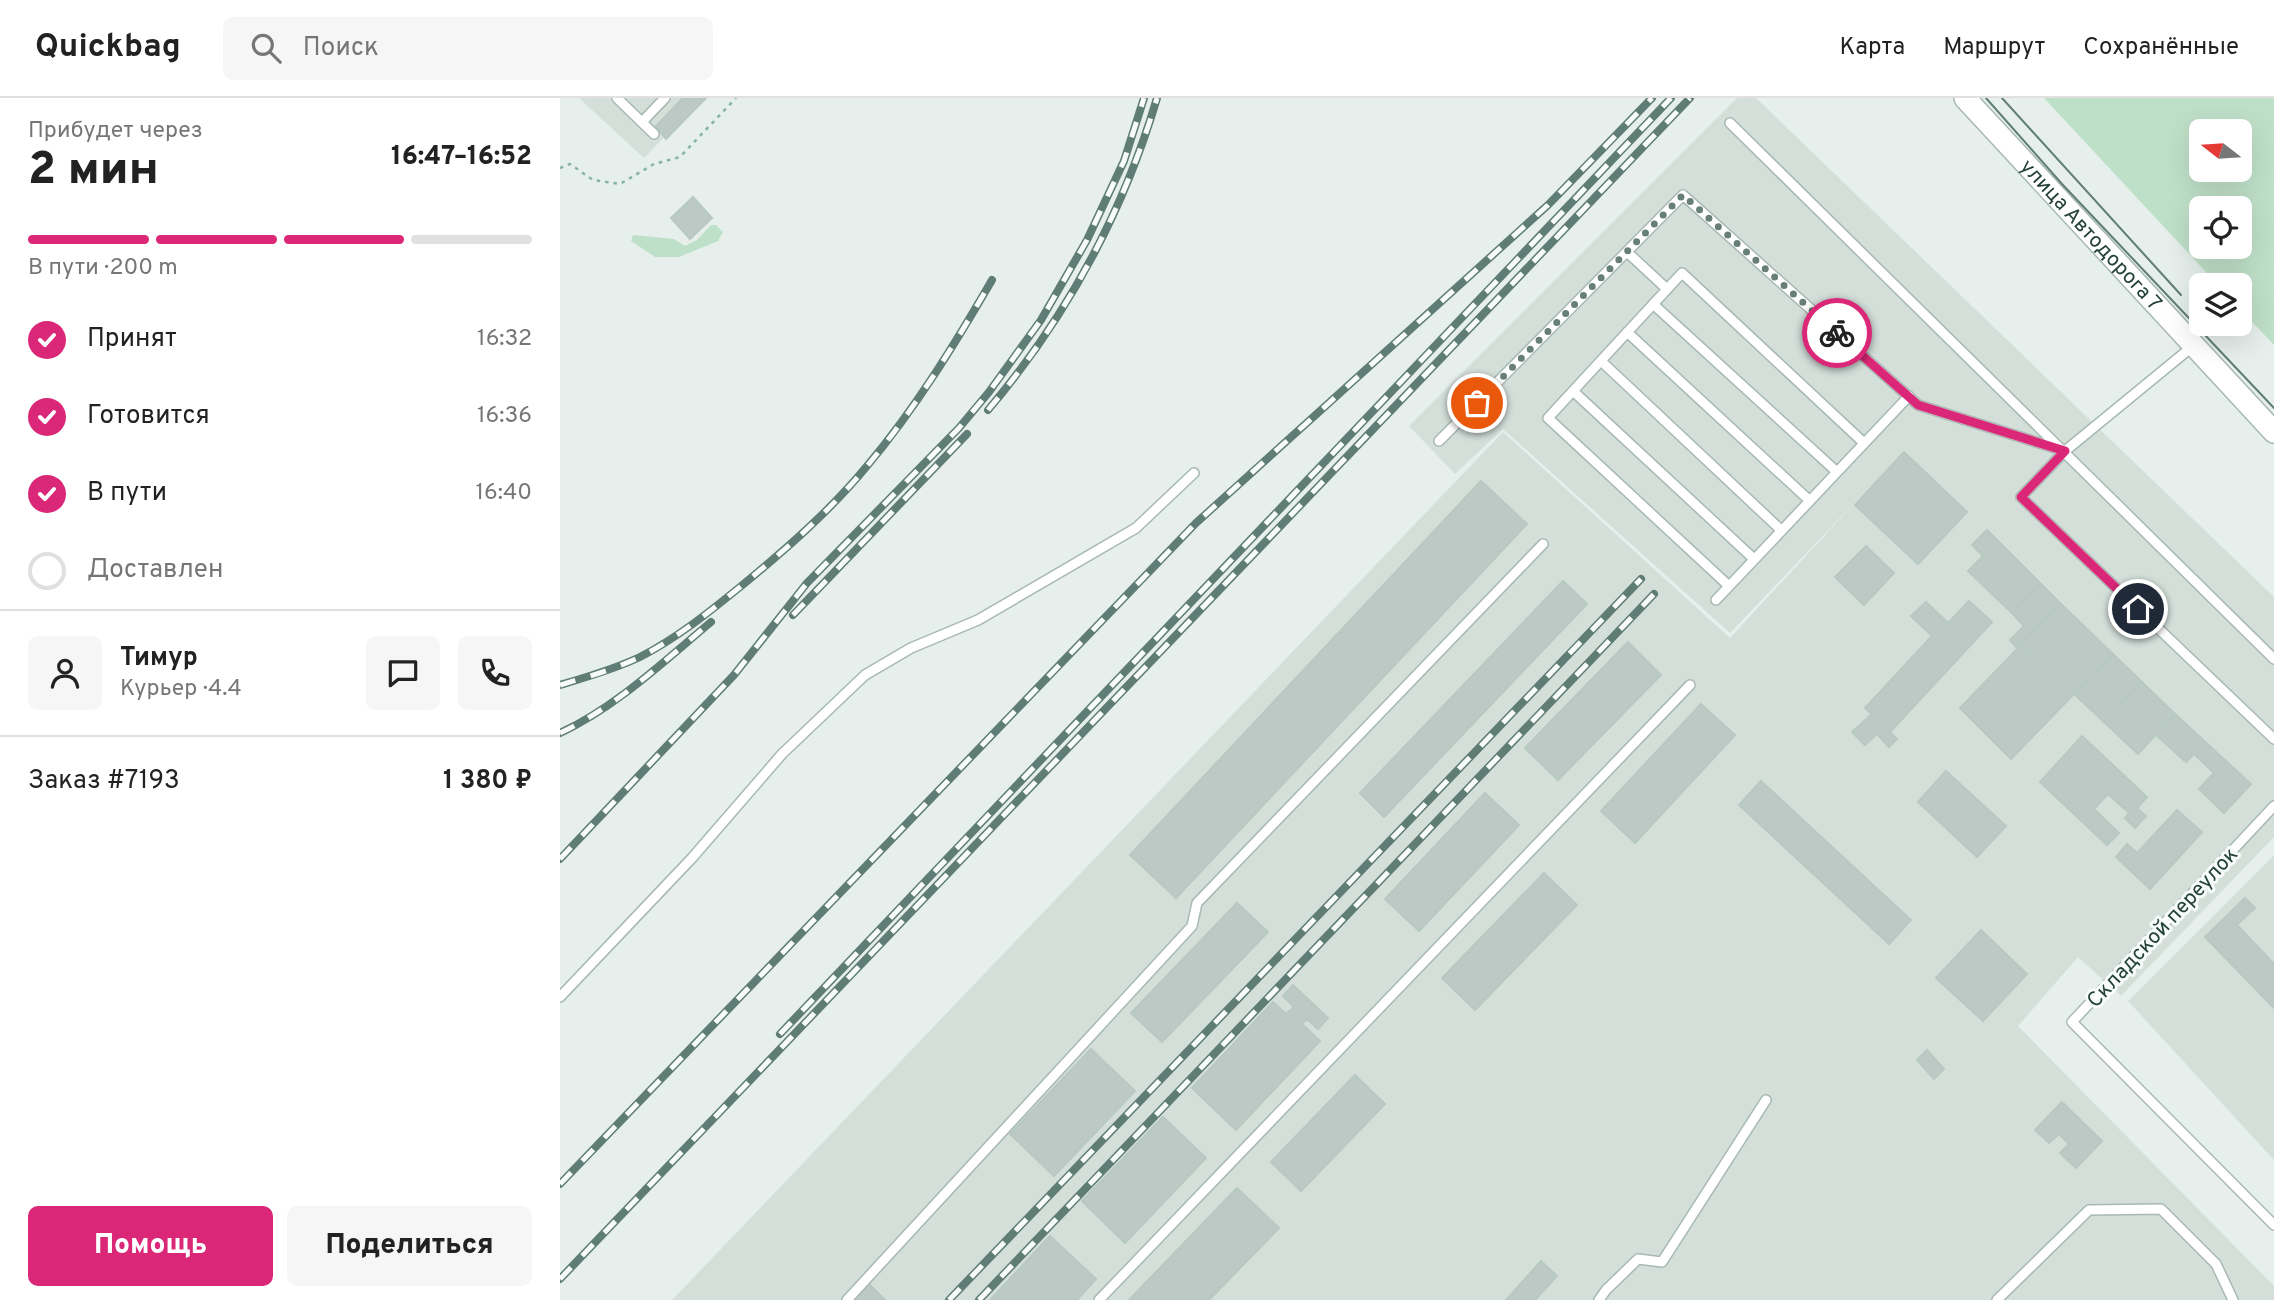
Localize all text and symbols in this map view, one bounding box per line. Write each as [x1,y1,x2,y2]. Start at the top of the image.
search box [223,17,713,80]
text: Quickbag [35,27,181,69]
icon: search [247,29,285,67]
text: Поиск [303,32,379,65]
text: Карта [1839,33,1905,63]
text: Маршрут [1943,33,2045,63]
text: Сохранённые [2083,33,2239,63]
text: Прибудет через [28,117,203,146]
north arrow [2189,119,2252,182]
map controls [2189,119,2252,336]
text: 16:47–16:52 [391,141,532,174]
text: 2 мин [28,142,159,201]
street label: улица Автодорога 7 [2013,154,2167,317]
button: locate [2189,196,2252,259]
text: В пути · 200 m [28,254,178,283]
button: layers [2189,273,2252,336]
courier [1802,298,1872,368]
icon: bike [1818,314,1856,352]
icon: check [28,321,66,359]
text: Принят [87,323,177,356]
text: 16:32 [477,325,532,354]
pin [1447,373,1507,433]
icon: bag [1458,384,1496,422]
icon: check [28,398,66,436]
text: Готовится [87,400,210,433]
text: 16:36 [477,402,532,431]
icon: check [28,475,66,513]
text: В пути [87,477,167,510]
text: 16:40 [475,479,532,508]
text: Доставлен [87,554,223,587]
pin [2108,579,2168,639]
icon: home [2119,590,2157,628]
button: person [28,636,102,710]
button: chat [366,636,440,710]
button: phone [458,636,532,710]
text: Тимур [120,642,198,675]
text: Курьер · 4.4 [120,675,242,704]
text: Заказ #7193 [28,765,180,798]
text: 1 380 ₽ [443,765,532,798]
street label: Складской переулок [2082,842,2245,1014]
button: Помощь [28,1206,273,1286]
button: Поделиться [287,1206,532,1286]

